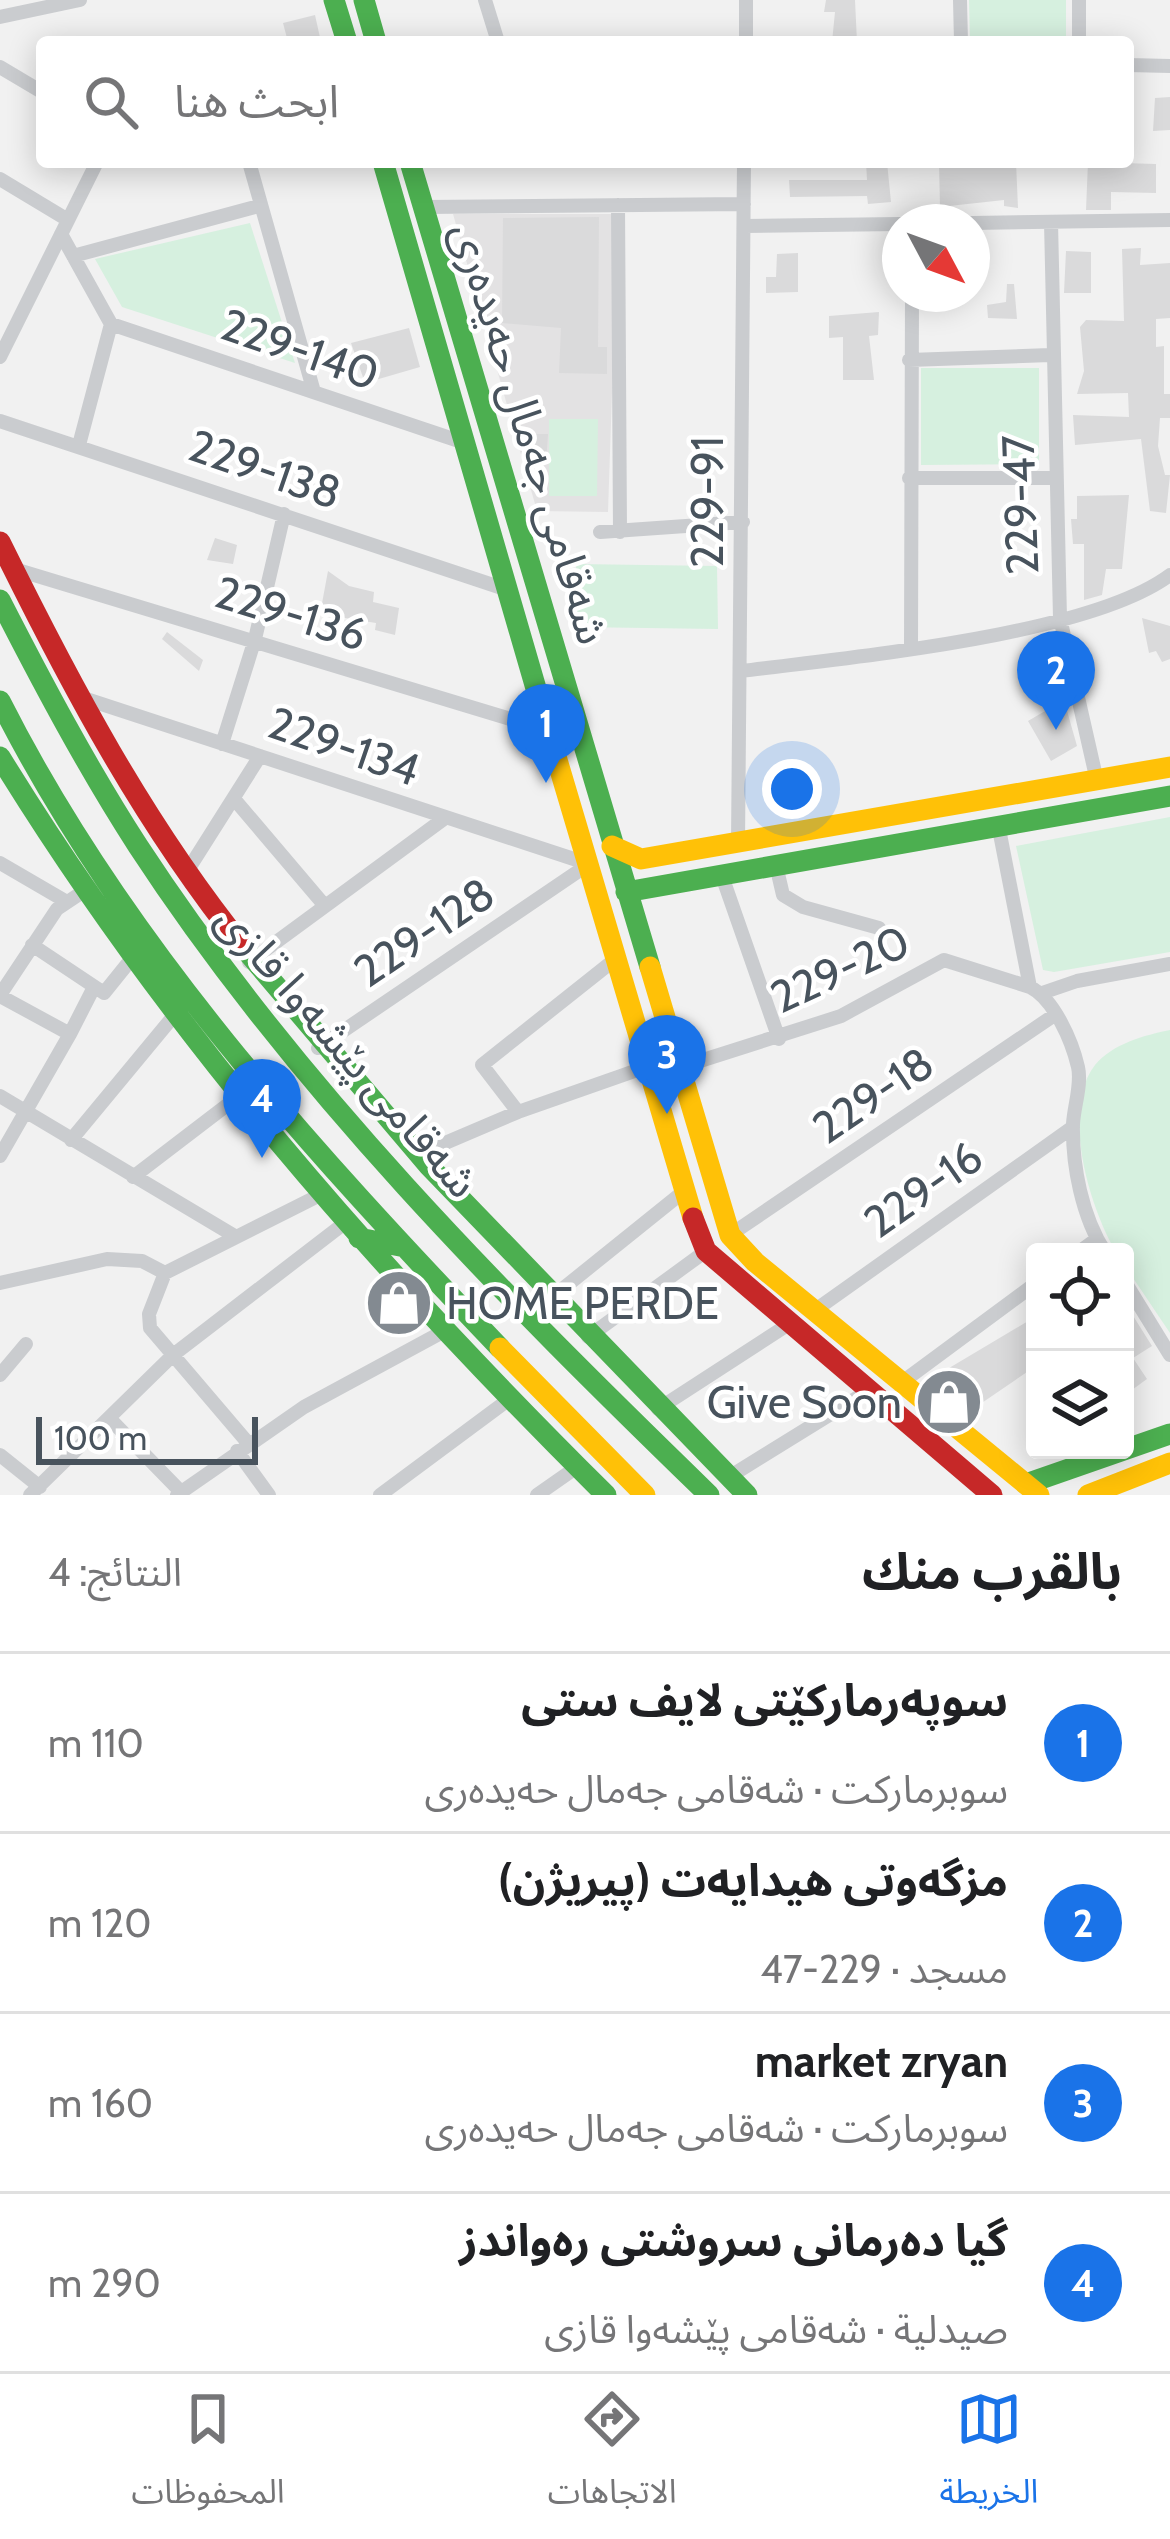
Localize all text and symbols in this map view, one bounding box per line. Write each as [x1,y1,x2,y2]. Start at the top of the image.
search box [36,36,1134,168]
icon: search [78,69,144,135]
text: ابحث هنا [174,74,339,128]
north arrow [882,204,990,312]
street label: شەقامی جەمال حەیدەری [441,215,621,651]
street label: 229-140 [214,297,386,401]
street label: 229-138 [182,418,348,520]
street label: 229-47 [991,434,1049,576]
street label: 229-91 [680,436,734,568]
street label: 229-136 [209,564,373,662]
pin: 2 [1017,631,1095,730]
pin: 1 [507,684,585,783]
street label: 229-134 [261,695,427,797]
your location [762,759,822,819]
street label: 229-128 [344,866,504,998]
street label: شەقامی پێشەوا قازی [204,892,491,1210]
street label: 229-20 [762,914,918,1024]
pin: 3 [628,1015,706,1114]
street label: 229-18 [803,1035,943,1155]
pin: 4 [223,1059,301,1158]
street label: 229-16 [854,1129,992,1249]
map controls [1026,1243,1134,1459]
button: locate [1026,1243,1134,1351]
shop icon: HOME PERDE [364,1268,434,1338]
place label: HOME PERDE [446,1276,719,1330]
button: layers [1026,1351,1134,1459]
shop icon: Give Soon [914,1367,984,1437]
place label: Give Soon [707,1375,902,1429]
scale bar [36,1411,258,1464]
text: 100 m [54,1418,147,1458]
text: بالقرب منك [862,1540,1122,1602]
text: النتائج: 4 [48,1548,182,1596]
text: سوپەرمارکێتی لایف ستی [521,1673,1008,1727]
text: 110 m [48,1719,144,1767]
text: 1 [1076,1719,1090,1767]
text: سوبرماركت · شەقامی جەمال حەیدەری [425,1765,1008,1813]
text: مزگه‌وتی هیدایه‌ت (پیریژن) [498,1853,1008,1907]
text: 120 m [48,1899,151,1947]
text: 2 [1073,1899,1093,1947]
text: مسجد · 229-47 [760,1945,1008,1993]
text: market zryan [755,2034,1008,2088]
text: 160 m [48,2079,153,2127]
text: 3 [1072,2079,1094,2127]
text: سوبرماركت · شەقامی جەمال حەیدەری [425,2104,1008,2152]
text: گیا دەرمانی سروشتی رەواندز [459,2213,1008,2267]
text: 290 m [48,2259,161,2307]
text: 4 [1071,2259,1095,2307]
text: صيدلية · شەقامی پێشەوا قازی [544,2305,1008,2353]
tab: المحفوظات [132,2386,285,2527]
tab: الاتجاهات [548,2386,677,2527]
tab: الخريطة [940,2386,1038,2527]

